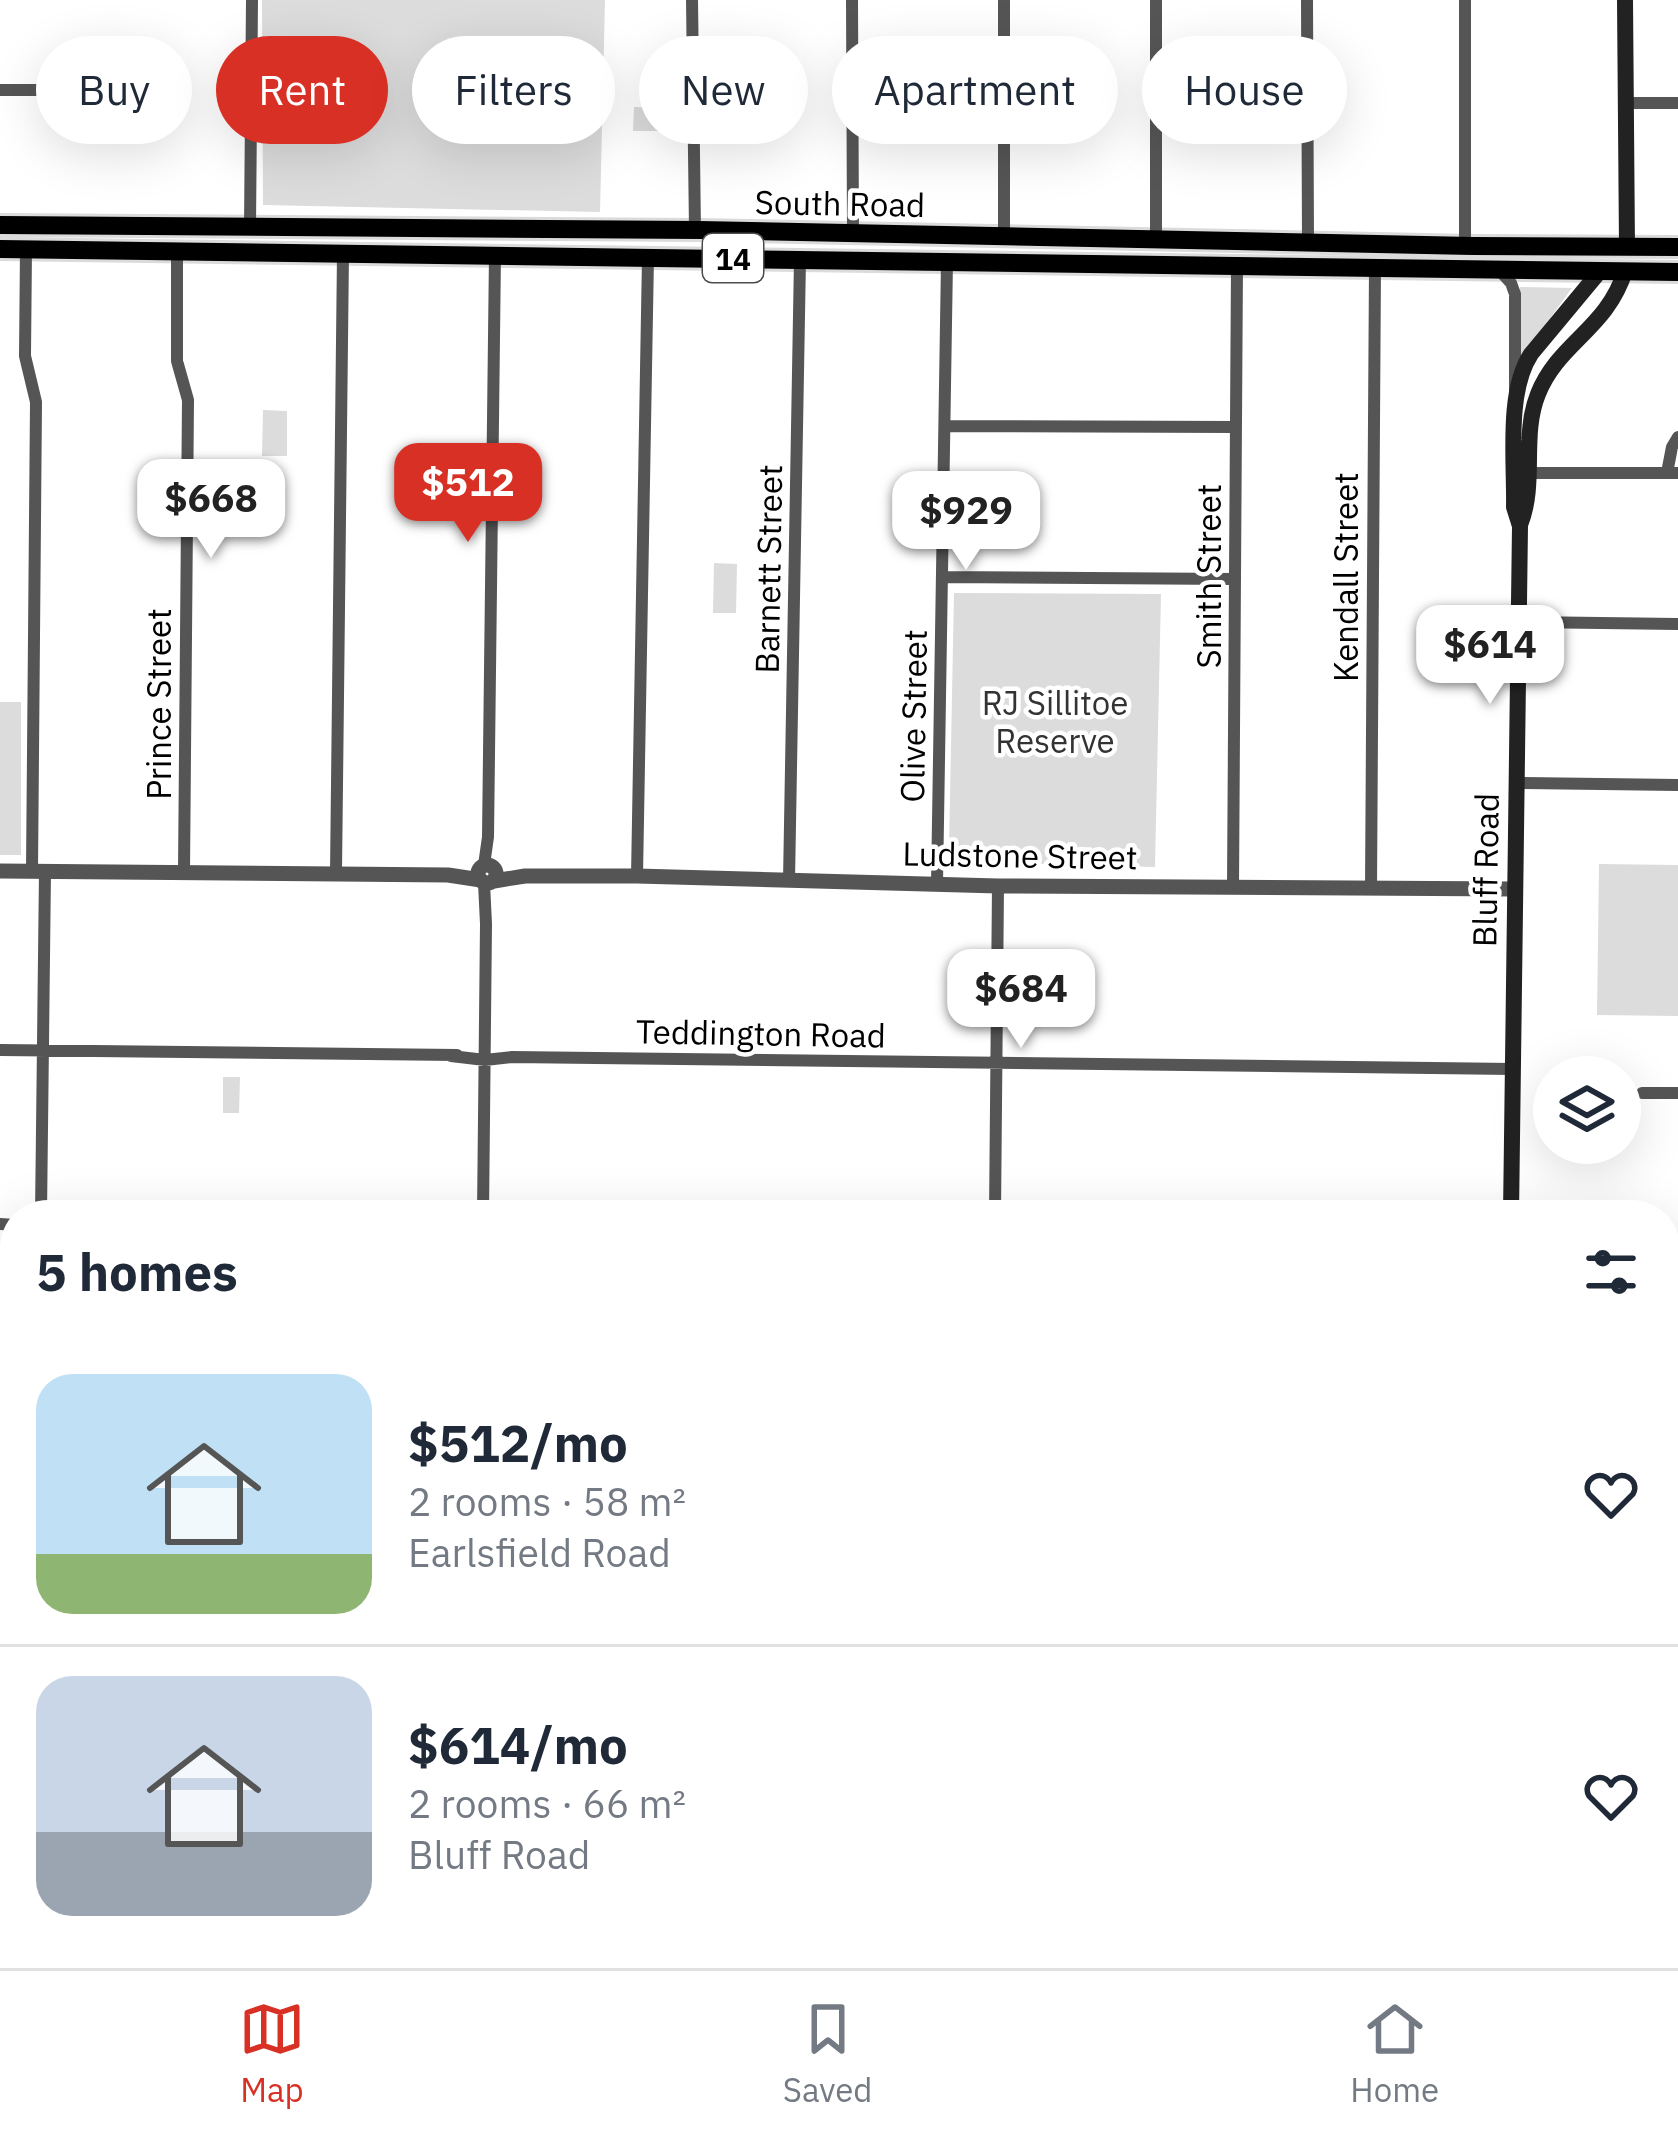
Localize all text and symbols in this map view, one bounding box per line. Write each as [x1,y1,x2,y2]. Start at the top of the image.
chip: Buy [36,36,192,144]
chip: Rent [216,36,388,144]
chip: Filters [412,36,615,144]
chip: New [639,36,808,144]
chip: Apartment [832,36,1118,144]
chip: House [1142,36,1347,144]
street label: South Road [754,180,926,226]
road number: 14 [703,234,763,282]
pin: $512 [397,443,539,545]
text: $512 [421,456,515,507]
pin: $668 [140,459,282,561]
street label: Barnett Street [745,464,791,674]
pin: $929 [895,471,1037,573]
text: $668 [164,472,258,523]
street label: Kendall Street [1324,472,1367,682]
text: $929 [919,484,1013,535]
street label: Smith Street [1187,484,1230,668]
pin: $614 [1419,605,1561,707]
street label: Prince Street [137,608,180,800]
text: $614 [1443,618,1537,669]
street label: Olive Street [890,629,936,803]
park label: RJ Sillitoe Reserve [982,681,1128,762]
street label: Bluff Road [1462,792,1508,948]
street label: Ludstone Street [902,831,1138,879]
pin: $684 [950,949,1092,1051]
text: $684 [974,962,1068,1013]
street label: Teddington Road [636,1009,886,1057]
map controls [1533,1056,1641,1164]
button: layers [1533,1056,1641,1164]
text: 5 homes [36,1239,238,1305]
icon: filters [1578,1239,1644,1305]
text: $512/mo [408,1410,628,1476]
icon: home [132,1422,276,1566]
icon: heart [1578,1461,1644,1527]
text: 2 rooms · 58 m² [408,1476,686,1527]
text: Earlsfield Road [408,1527,671,1578]
text: $614/mo [408,1712,628,1778]
icon: home [132,1724,276,1868]
icon: heart [1578,1763,1644,1829]
text: 2 rooms · 66 m² [408,1778,686,1829]
text: Bluff Road [408,1829,590,1880]
tab: Map [239,1996,305,2111]
tab: Saved [783,1996,873,2111]
tab: Home [1350,1996,1439,2111]

